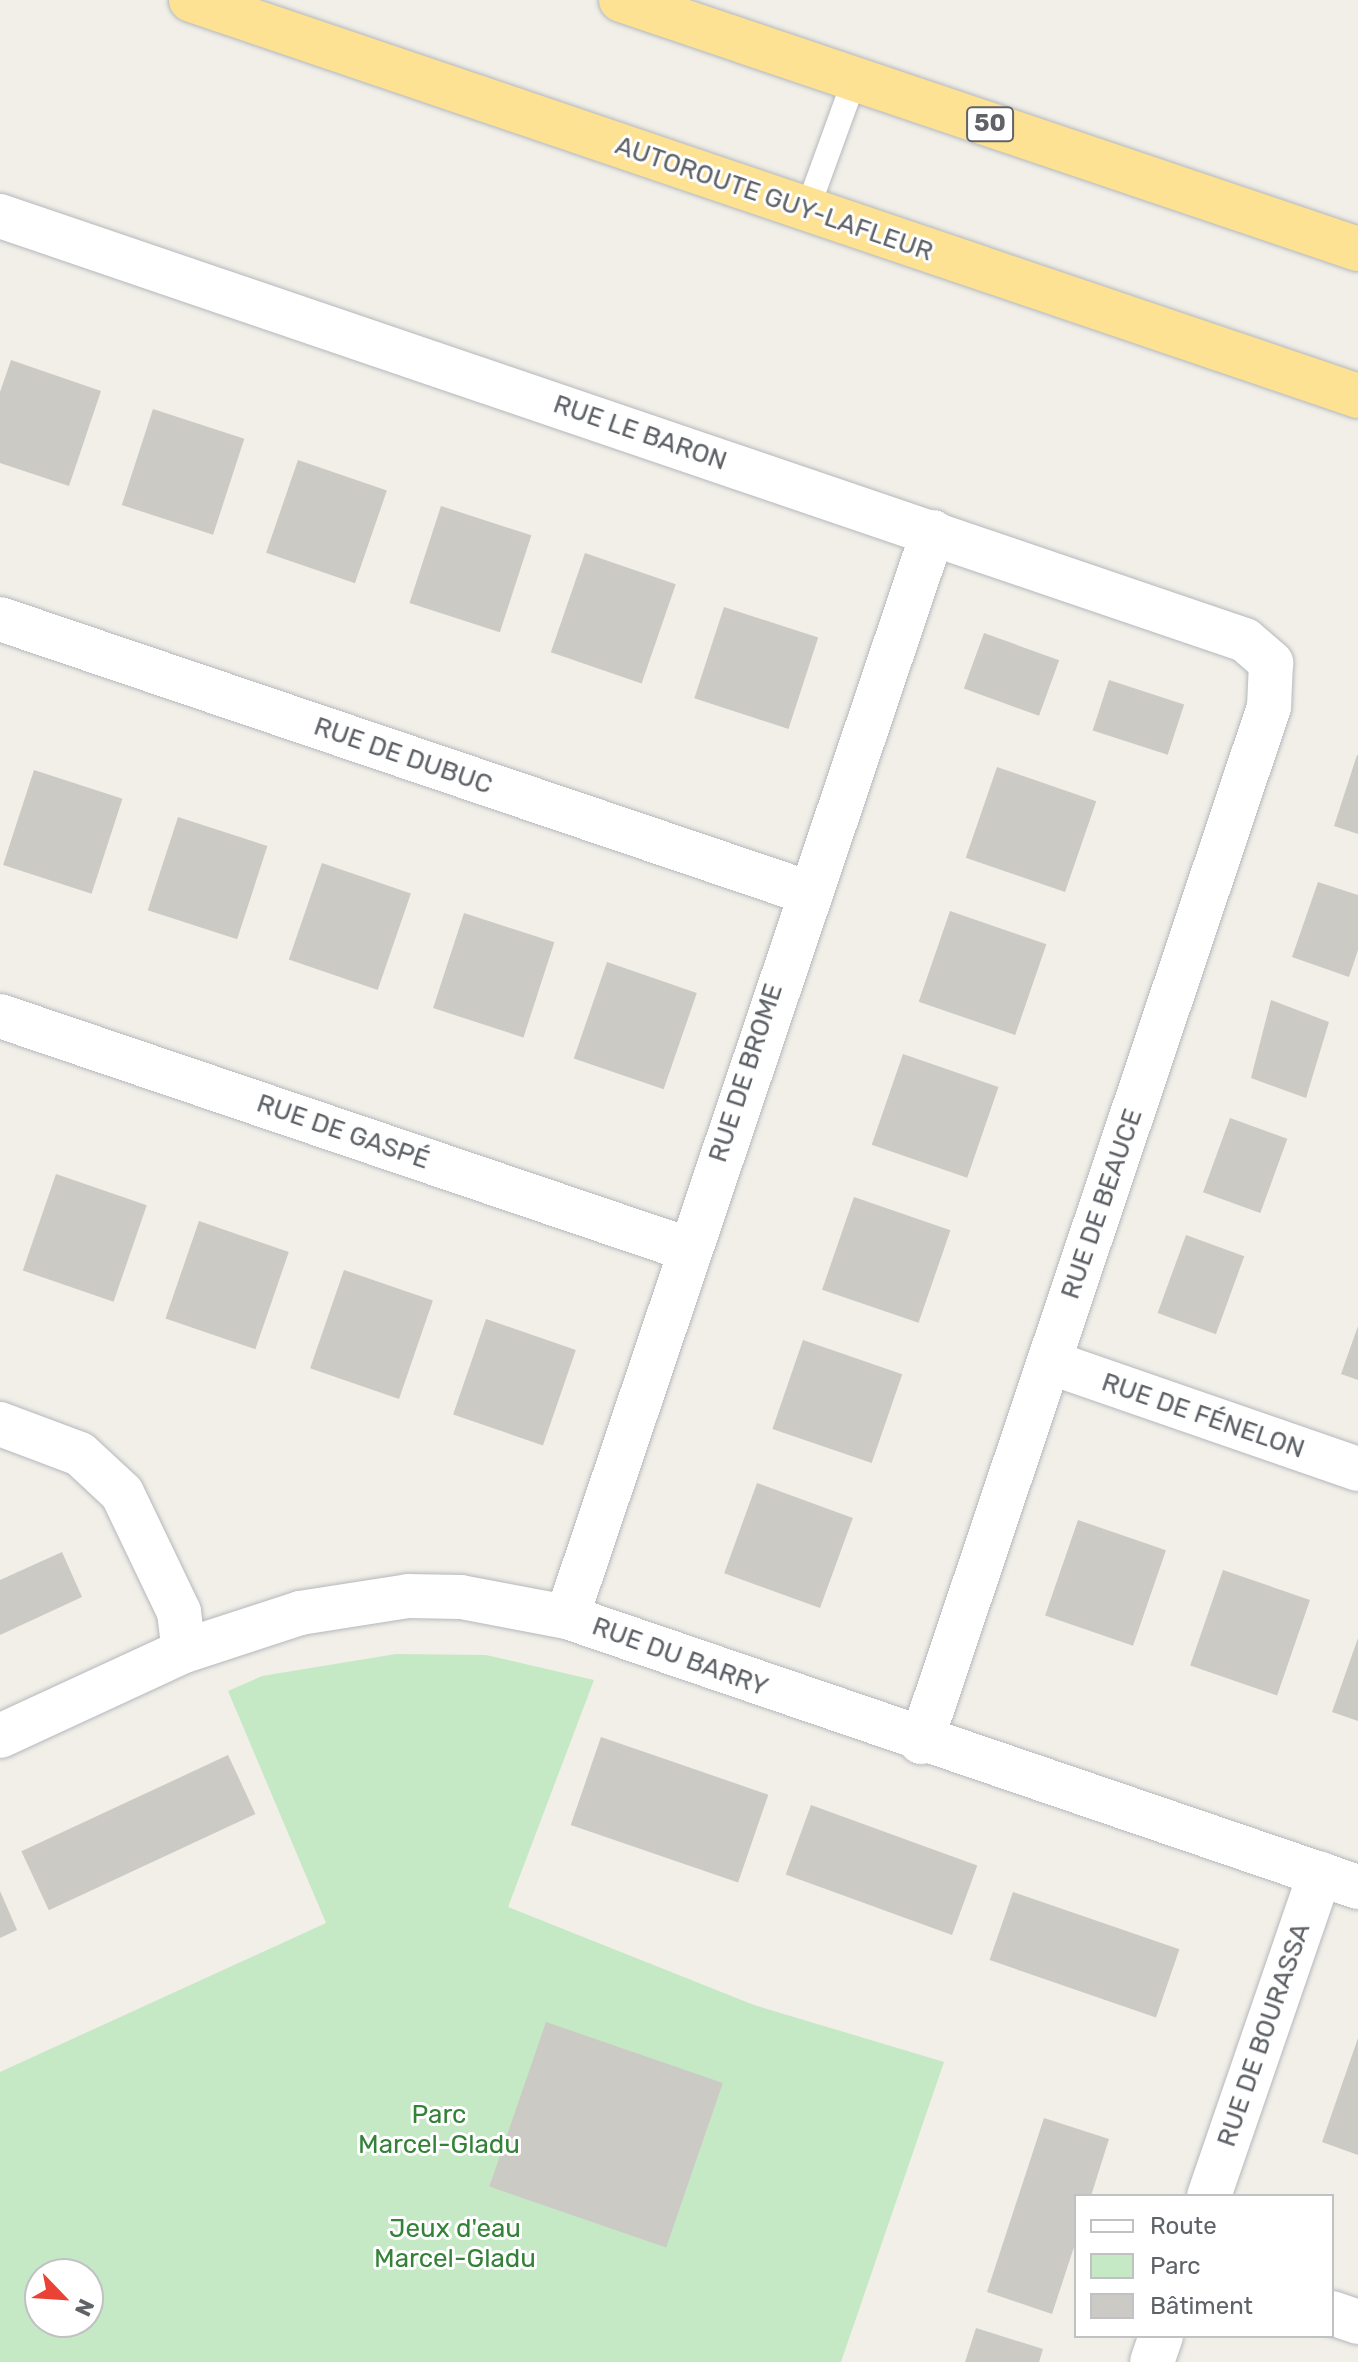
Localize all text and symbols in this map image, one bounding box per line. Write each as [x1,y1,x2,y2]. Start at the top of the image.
road number: 50 [966,104,1014,144]
street label: AUTOROUTE GUY-LAFLEUR [611,130,937,268]
street label: RUE LE BARON [549,389,731,477]
street label: RUE DE DUBUC [310,711,496,801]
street label: RUE DE BROME [702,980,790,1166]
street label: RUE DE GASPÉ [253,1088,433,1176]
street label: RUE DE BEAUCE [1055,1105,1149,1303]
street label: RUE DE FÉNELON [1098,1367,1308,1465]
street label: RUE DU BARRY [588,1611,772,1703]
street label: RUE DE BOURASSA [1211,1919,1317,2151]
park label: Parc Marcel-Gladu [358,2099,520,2160]
legend [1074,2194,1334,2338]
text: Route [1150,2212,1217,2240]
park label: Jeux d'eau Marcel-Gladu [374,2213,536,2274]
text: Parc [1150,2252,1201,2280]
north arrow [24,2258,104,2338]
text: Bâtiment [1150,2292,1253,2320]
text: N [69,2295,100,2320]

